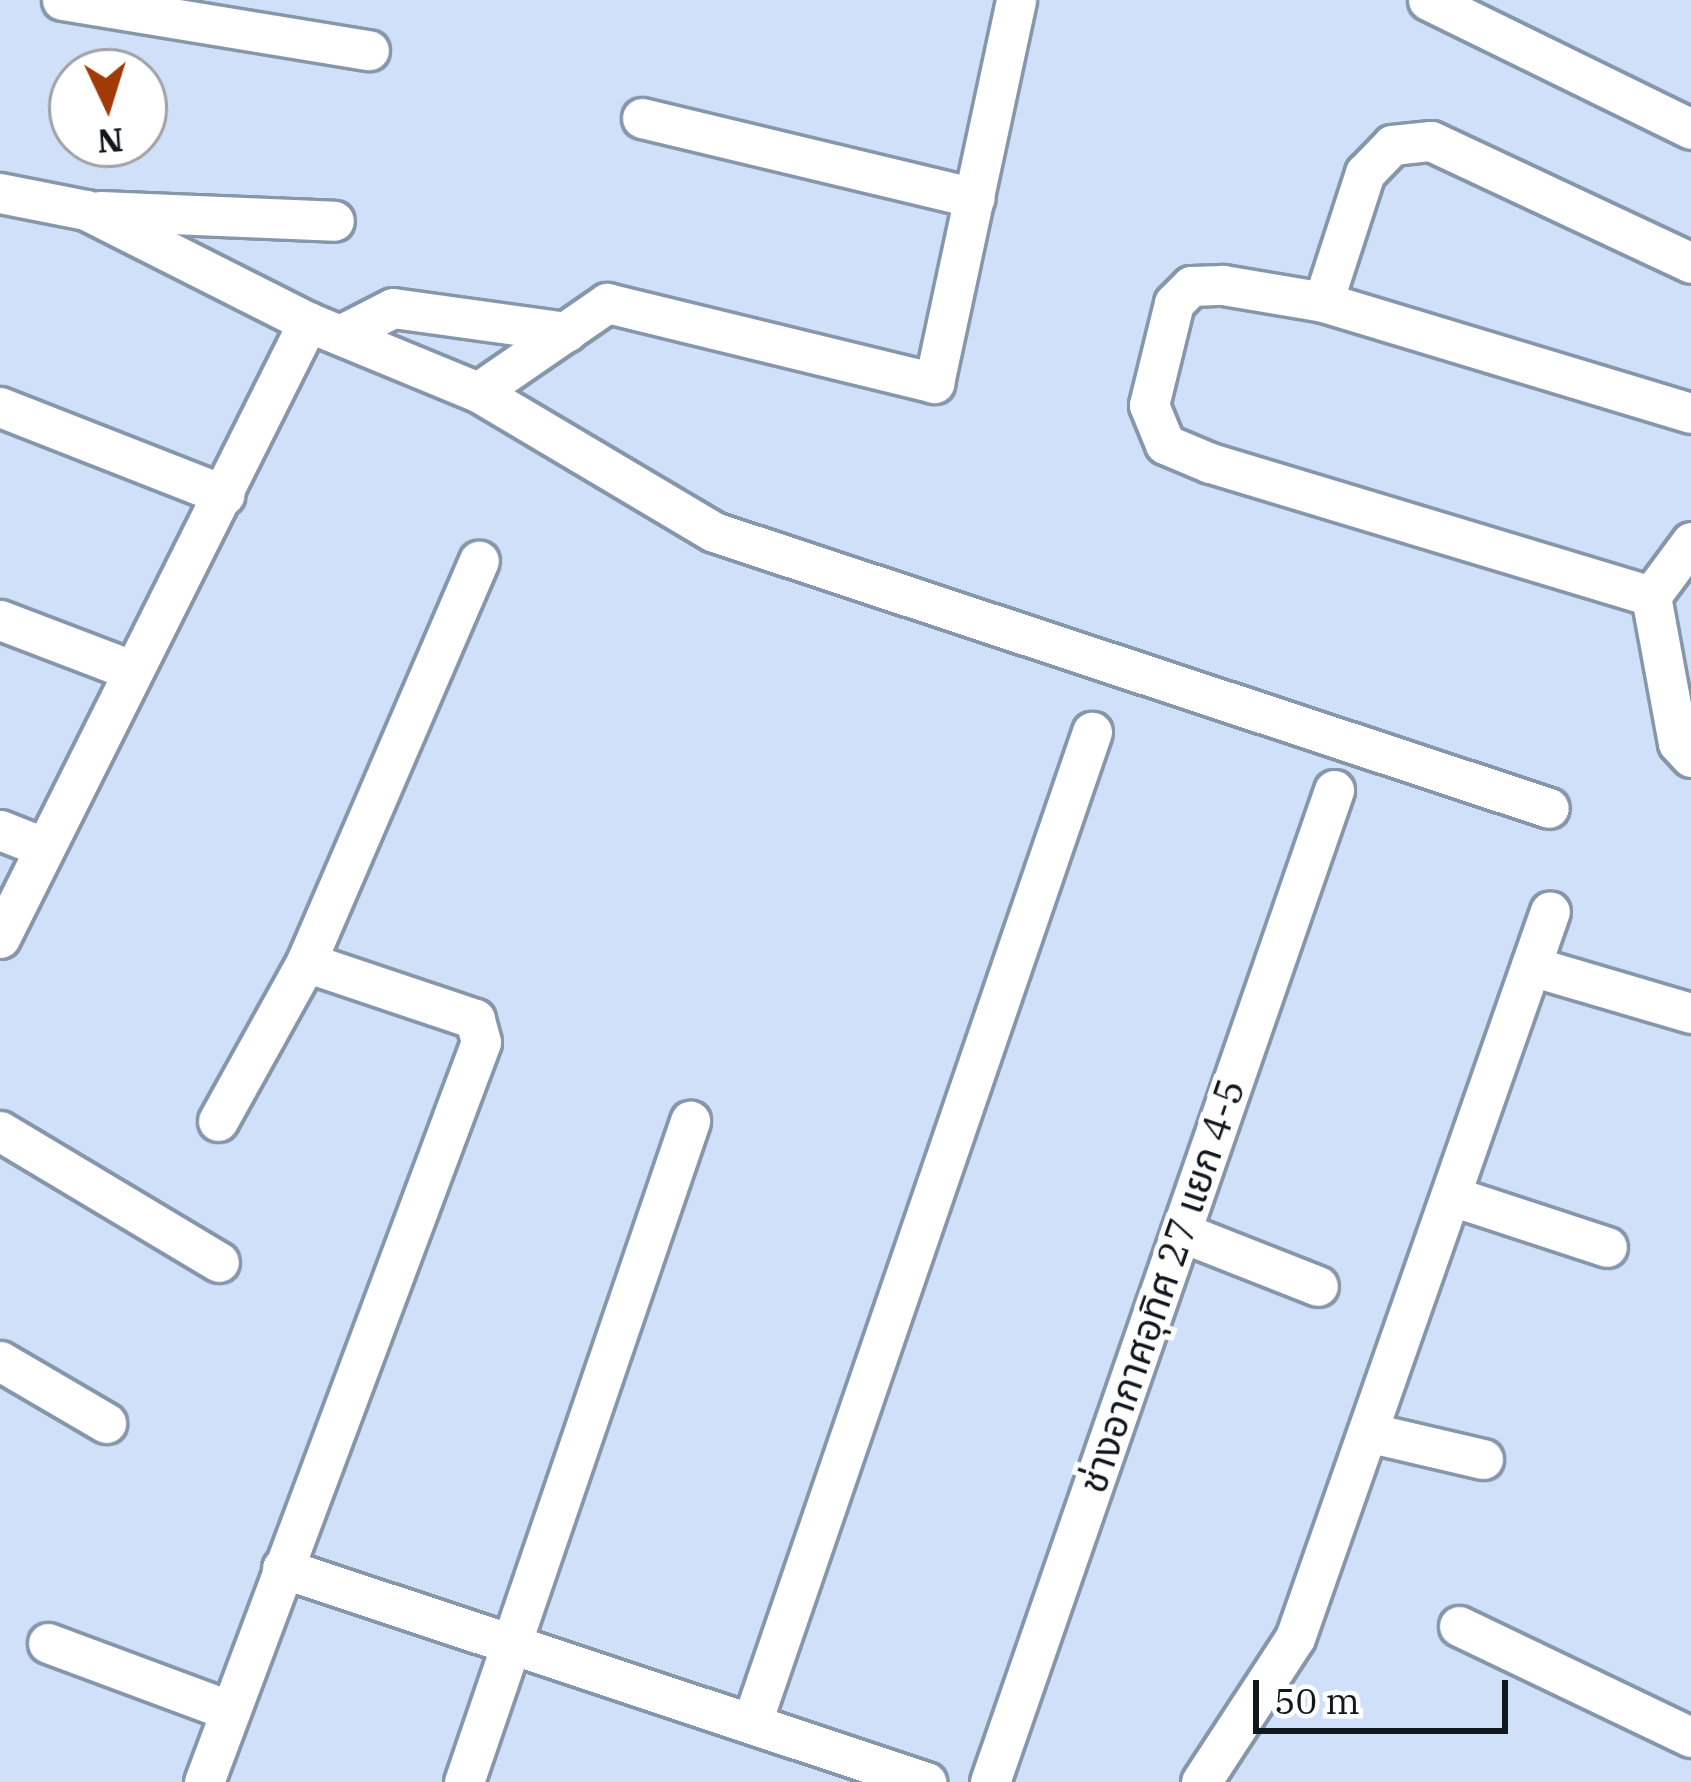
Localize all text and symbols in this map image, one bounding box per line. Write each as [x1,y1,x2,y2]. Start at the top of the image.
north arrow [48,48,168,168]
text: N [96,119,125,164]
street label: ช่างอากาศอุทิศ 27 แยก 4-5 [1069,1073,1255,1499]
scale bar [1259,1656,1514,1730]
text: 50 m [1274,1677,1360,1724]

